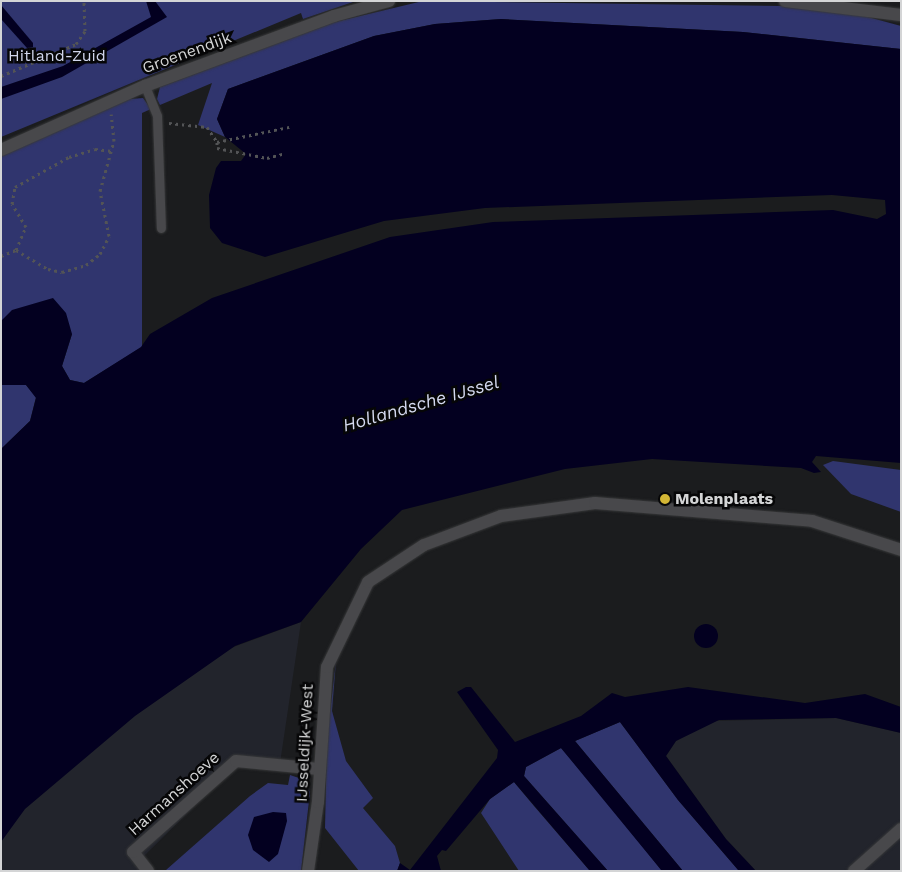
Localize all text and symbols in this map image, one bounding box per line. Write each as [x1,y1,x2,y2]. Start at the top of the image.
street label: Groenendijk [140,28,234,78]
park label: Hitland-Zuid [8,46,106,66]
water label: Hollandsche IJssel [340,371,502,437]
place label: Molenplaats [675,489,773,509]
marker: Molenplaats [659,493,671,505]
street label: IJsseldijk-West [292,683,318,803]
street label: Harmanshoeve [124,748,224,840]

